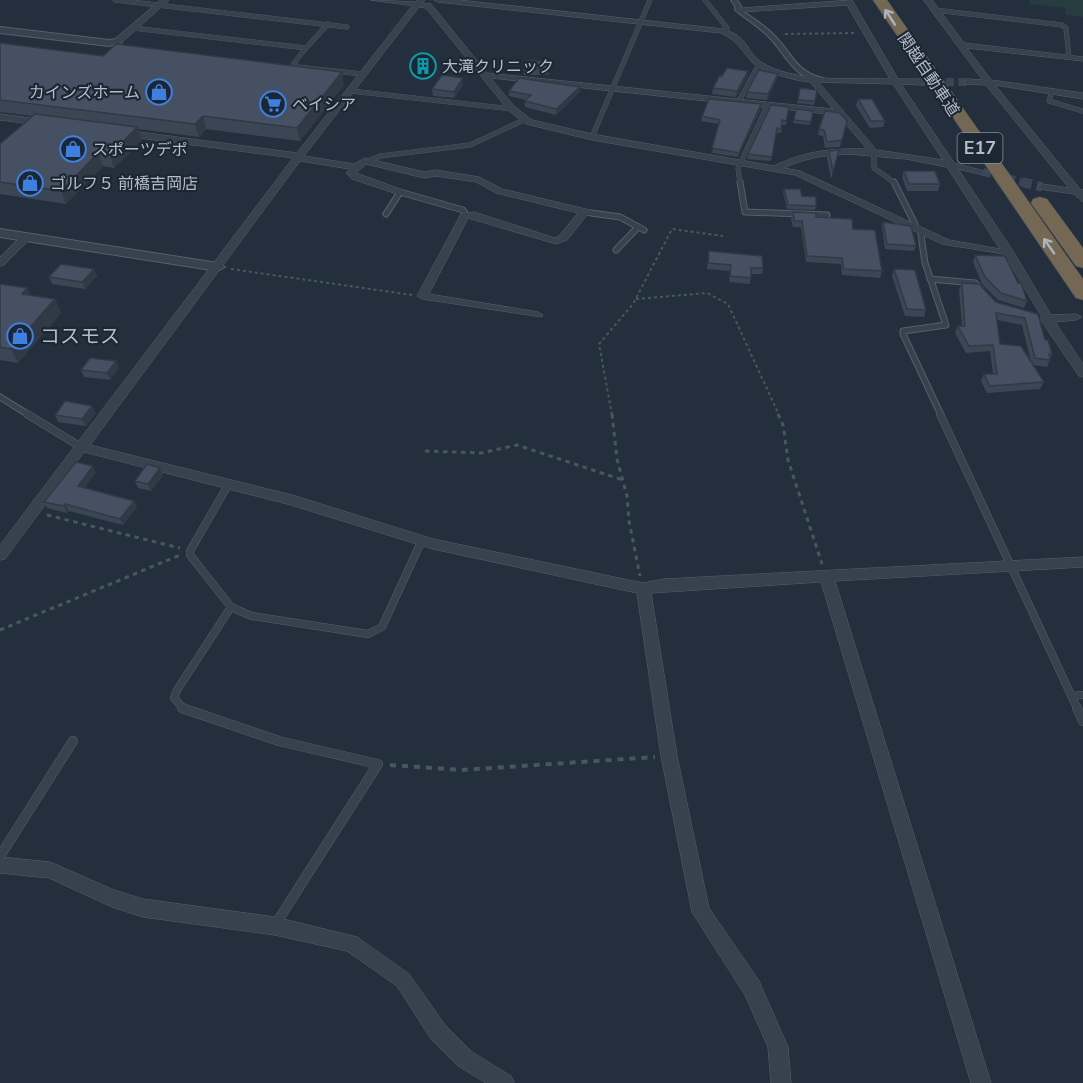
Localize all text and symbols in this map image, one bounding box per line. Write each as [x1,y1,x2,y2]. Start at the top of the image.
one-way arrow [884,9,896,26]
street label: 関越自動車道 [892,29,964,121]
building icon: 大滝クリニック [408,51,438,81]
place label: 大滝クリニック [442,56,554,78]
shop icon: カインズホーム [144,77,174,107]
place label: カインズホーム [29,82,140,104]
supermarket icon: ベイシア [258,89,288,119]
place label: ベイシア [292,94,356,116]
road number: E17 [958,133,1002,163]
shop icon: スポーツデポ [58,134,88,164]
place label: スポーツデポ [92,139,188,161]
shop icon: ゴルフ５ 前橋吉岡店 [15,168,45,198]
place label: ゴルフ５ 前橋吉岡店 [50,173,198,195]
one-way arrow [1043,239,1055,255]
shop icon: コスモス [5,321,35,351]
place label: コスモス [40,323,120,350]

